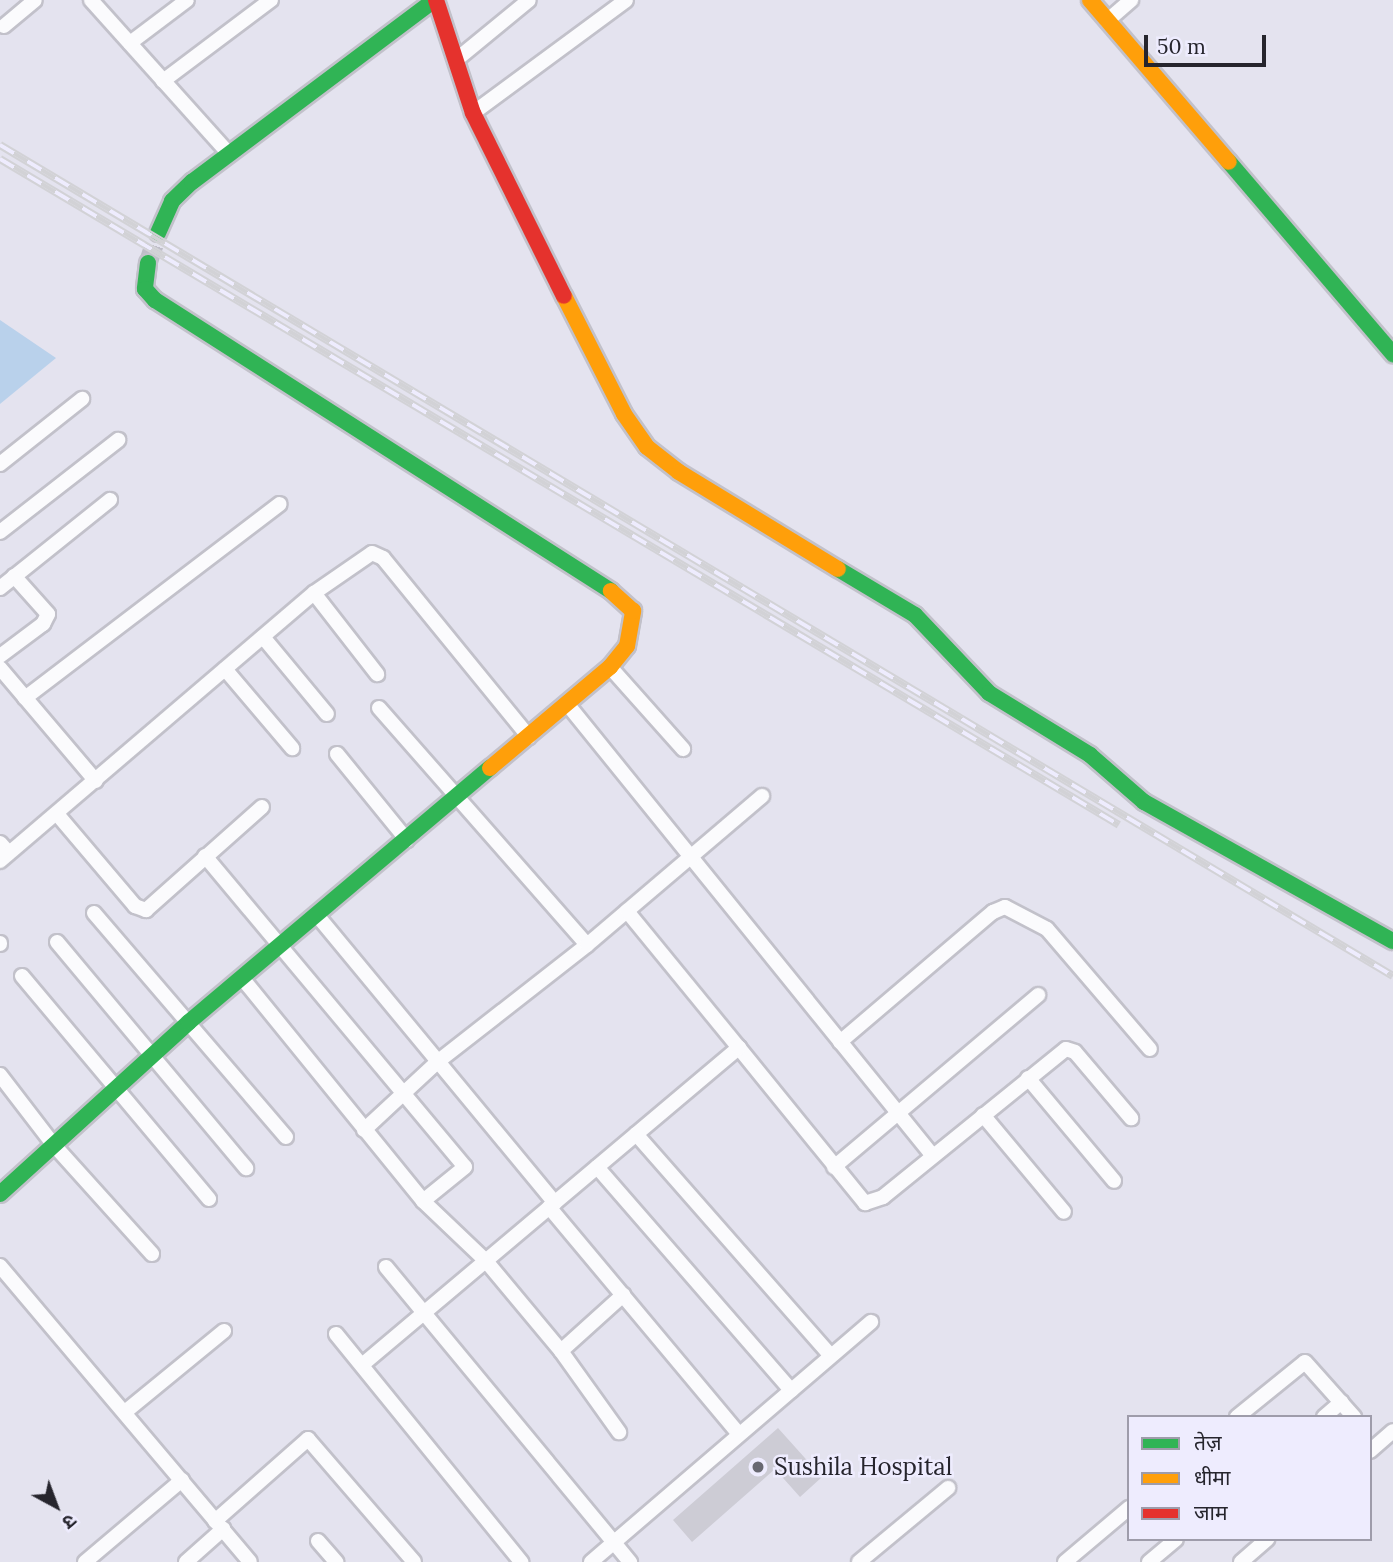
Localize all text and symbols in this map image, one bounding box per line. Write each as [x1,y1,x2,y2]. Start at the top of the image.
scale bar [1148,21,1270,65]
text: 50 m [1157,33,1206,60]
legend [1127,1415,1372,1541]
text: तेज़ [1194,1429,1222,1456]
place label: Sushila Hospital [774,1453,952,1481]
marker: Sushila Hospital [748,1457,768,1477]
text: धीमा [1194,1464,1230,1491]
north arrow [21,1471,91,1541]
text: जाम [1194,1499,1228,1526]
text: उ [58,1509,82,1535]

